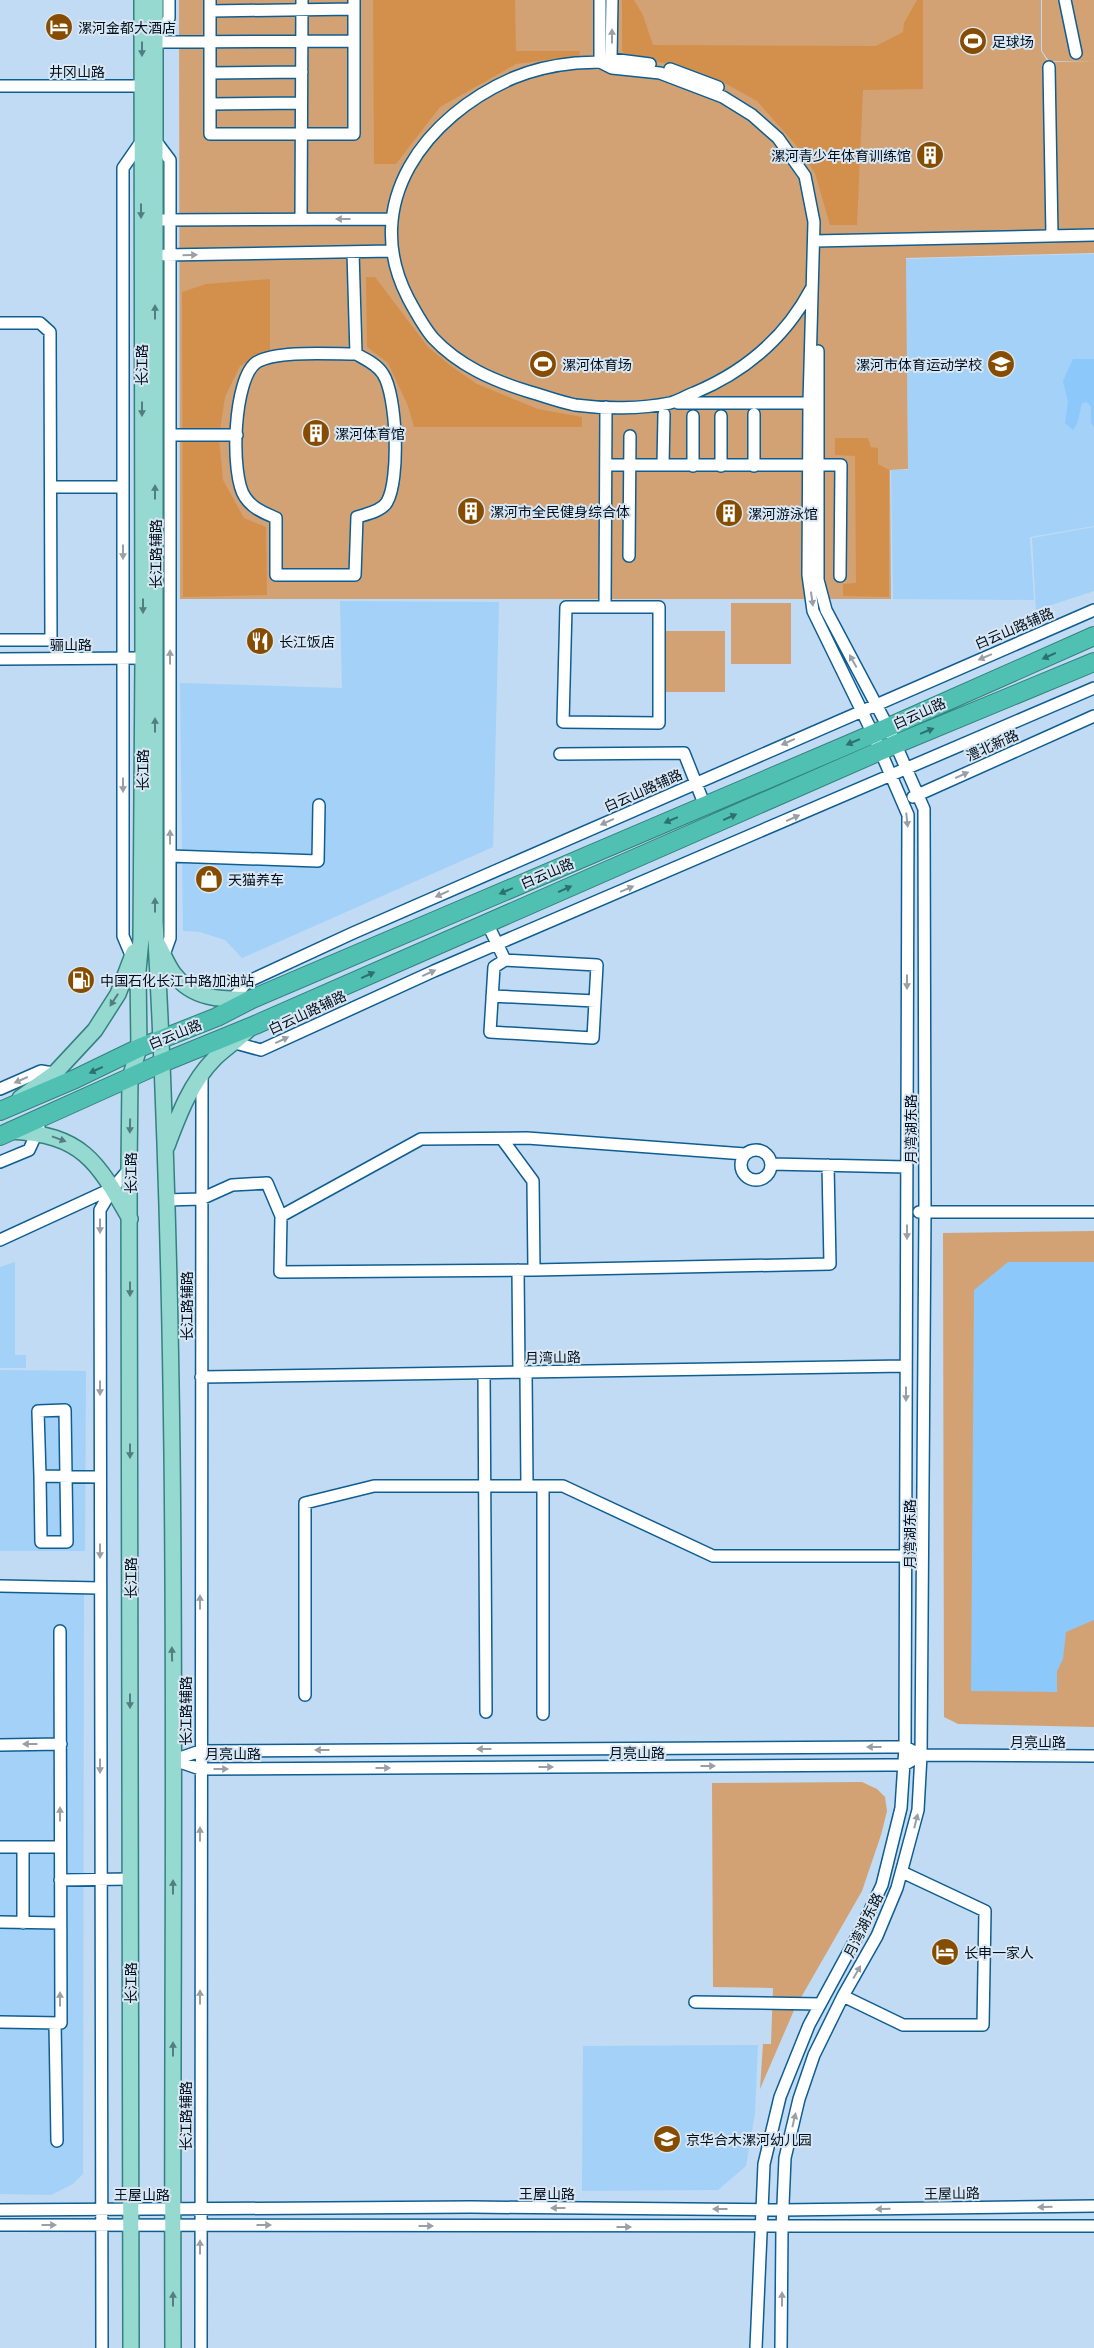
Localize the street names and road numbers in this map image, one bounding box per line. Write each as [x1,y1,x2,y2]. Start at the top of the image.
street label: 井冈山路 [49,63,105,80]
street label: 长江路 [133,344,150,386]
street label: 长江路辅路 [147,519,164,589]
street label: 白云山路辅路 [972,604,1056,652]
street label: 骊山路 [50,636,92,653]
street label: 白云山路 [890,694,948,732]
street label: 澧北新路 [963,726,1021,764]
street label: 长江路 [134,749,151,791]
street label: 白云山路辅路 [601,765,685,815]
street label: 白云山路 [518,854,576,892]
street label: 白云山路辅路 [265,987,349,1037]
street label: 白云山路 [146,1016,204,1052]
street label: 月湾湖东路 [902,1094,919,1164]
street label: 长江路 [122,1152,139,1194]
street label: 长江路辅路 [178,1271,195,1341]
street label: 月湾山路 [525,1348,581,1366]
street label: 月湾湖东路 [901,1499,918,1569]
street label: 长江路 [122,1557,139,1599]
street label: 长江路辅路 [177,1676,194,1746]
street label: 月亮山路 [1010,1733,1066,1750]
street label: 月亮山路 [609,1744,665,1761]
street label: 月亮山路 [205,1745,261,1762]
street label: 月湾湖东路 [840,1890,886,1960]
street label: 长江路 [122,1962,139,2004]
street label: 长江路辅路 [177,2081,194,2151]
street label: 王屋山路 [924,2184,980,2202]
street label: 王屋山路 [519,2185,575,2202]
street label: 王屋山路 [114,2186,170,2203]

